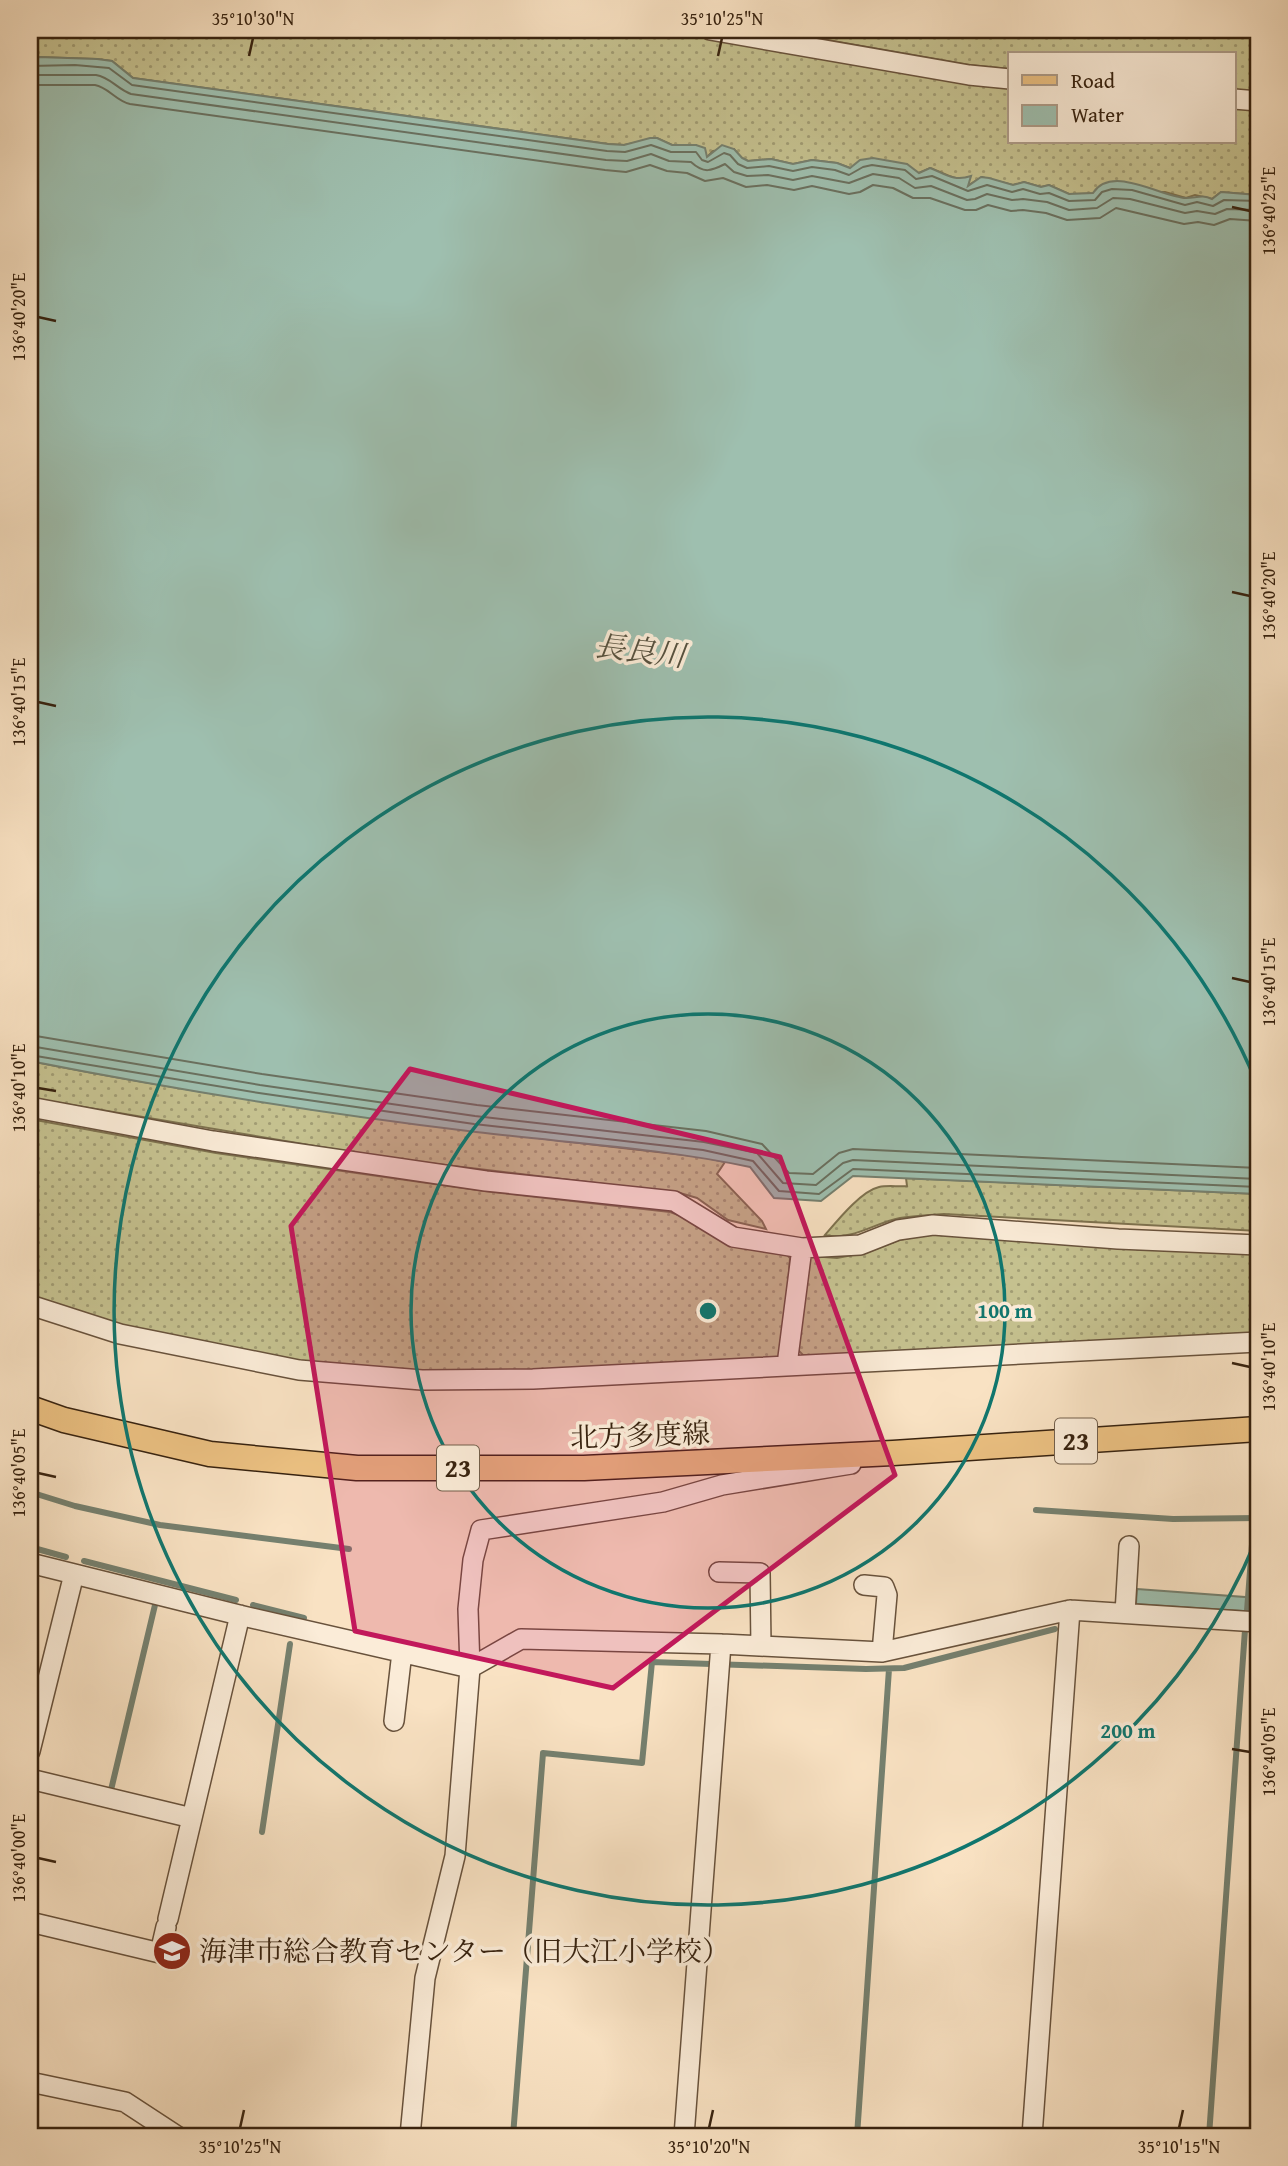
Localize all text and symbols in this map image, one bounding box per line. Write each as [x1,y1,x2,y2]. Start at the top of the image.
text: 35°10'30"N [212,5,295,32]
text: 35°10'25"N [681,5,764,32]
legend [1008,52,1236,144]
text: Road [1071,65,1116,96]
text: Water [1071,99,1124,130]
text: 136°40'25"E [1255,167,1282,255]
text: 136°40'20"E [5,273,32,361]
text: 136°40'20"E [1255,552,1282,640]
water label: 長良川 [593,623,690,678]
text: 136°40'15"E [5,658,32,746]
text: 136°40'15"E [1255,938,1282,1026]
text: 136°40'10"E [5,1044,32,1132]
text: 100 m [977,1295,1033,1326]
centre of rings [696,1299,720,1323]
text: 136°40'10"E [1255,1323,1282,1411]
street label: 北方多度線 [569,1412,711,1457]
road number: 23 [1055,1418,1097,1464]
text: 136°40'05"E [5,1429,32,1517]
road number: 23 [437,1446,479,1490]
text: 136°40'05"E [1255,1708,1282,1796]
text: 200 m [1100,1715,1156,1746]
text: 136°40'00"E [5,1814,32,1902]
school or university icon: 海津市総合教育センター（旧大江小学校） [151,1930,193,1972]
place label: 海津市総合教育センター（旧大江小学校） [199,1930,730,1971]
text: 35°10'25"N [199,2133,282,2160]
text: 35°10'20"N [668,2133,751,2160]
text: 35°10'15"N [1138,2133,1221,2160]

